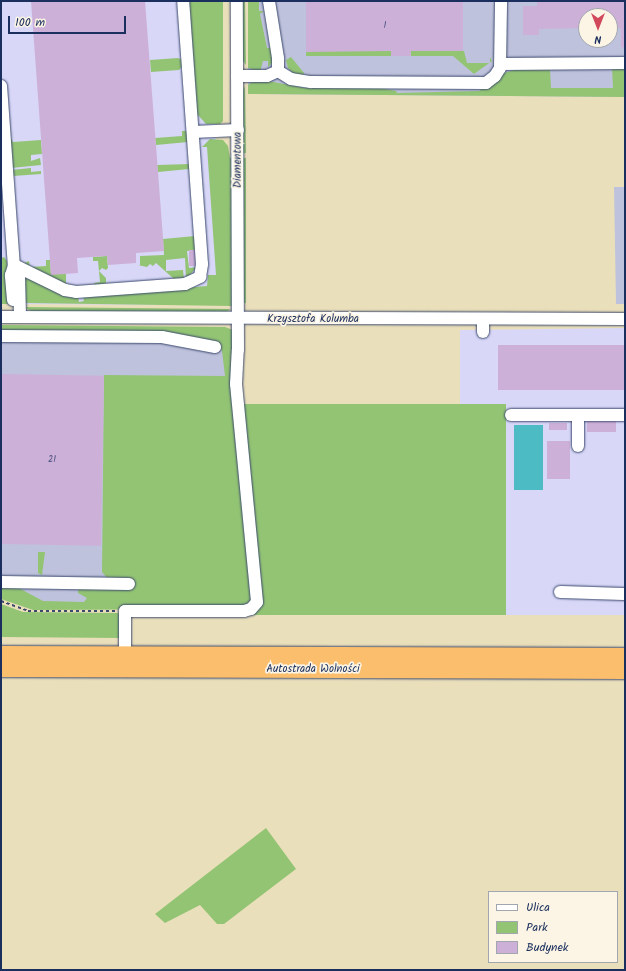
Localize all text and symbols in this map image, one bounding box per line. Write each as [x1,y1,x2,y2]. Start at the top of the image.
scale bar [10,8,128,34]
north arrow [578,8,618,48]
text: 100 m [15,13,45,32]
house number: 1 [384,21,386,31]
text: N [595,30,601,48]
street label: Diamentowa [231,132,245,188]
street label: Krzysztofa Kolumba [267,312,359,326]
house number: 21 [48,455,56,465]
street label: Autostrada Wolności [266,662,360,676]
legend [488,891,618,963]
text: Ulica [526,898,550,917]
text: Park [526,918,548,937]
text: Budynek [526,938,568,957]

